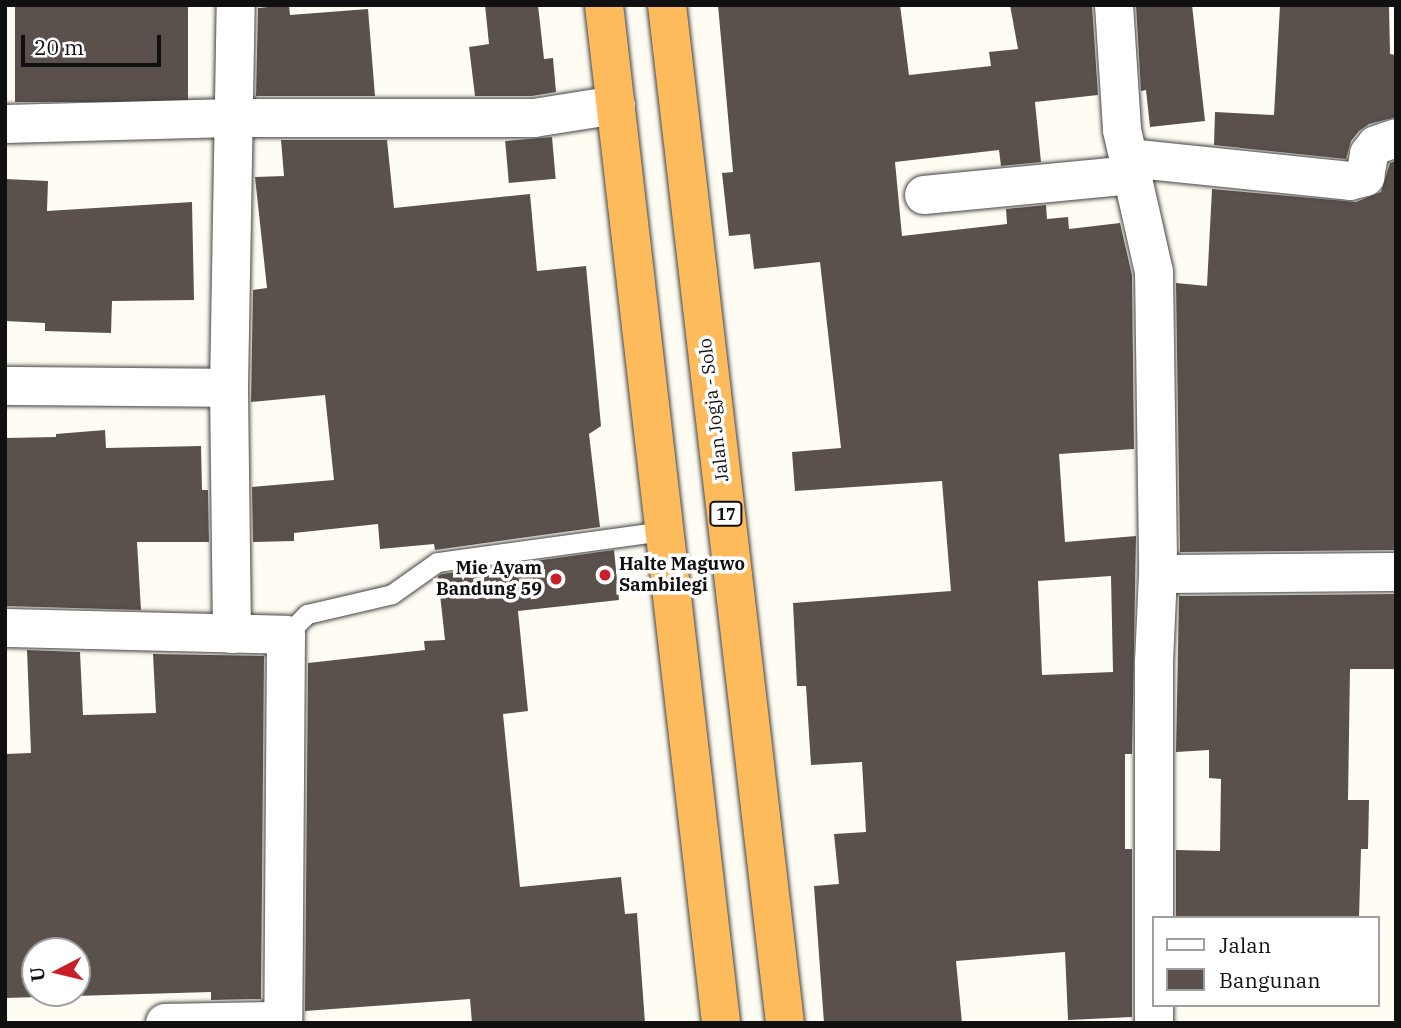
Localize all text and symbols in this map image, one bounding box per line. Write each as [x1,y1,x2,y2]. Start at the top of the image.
scale bar [24,21,164,65]
text: 20 m [34,33,84,61]
street label: Jalan Jogja - Solo [694,337,734,483]
road number: 17 [708,502,744,526]
place label: Halte Maguwo Sambilegi [619,554,745,596]
place label: Mie Ayam Bandung 59 [436,558,542,600]
marker: Halte Maguwo Sambilegi [597,567,613,583]
marker: Mie Ayam Bandung 59 [548,571,564,587]
legend [1152,916,1380,1007]
text: Jalan [1219,931,1271,959]
north arrow [21,937,91,1007]
text: U [24,966,50,983]
text: Bangunan [1219,966,1321,994]

